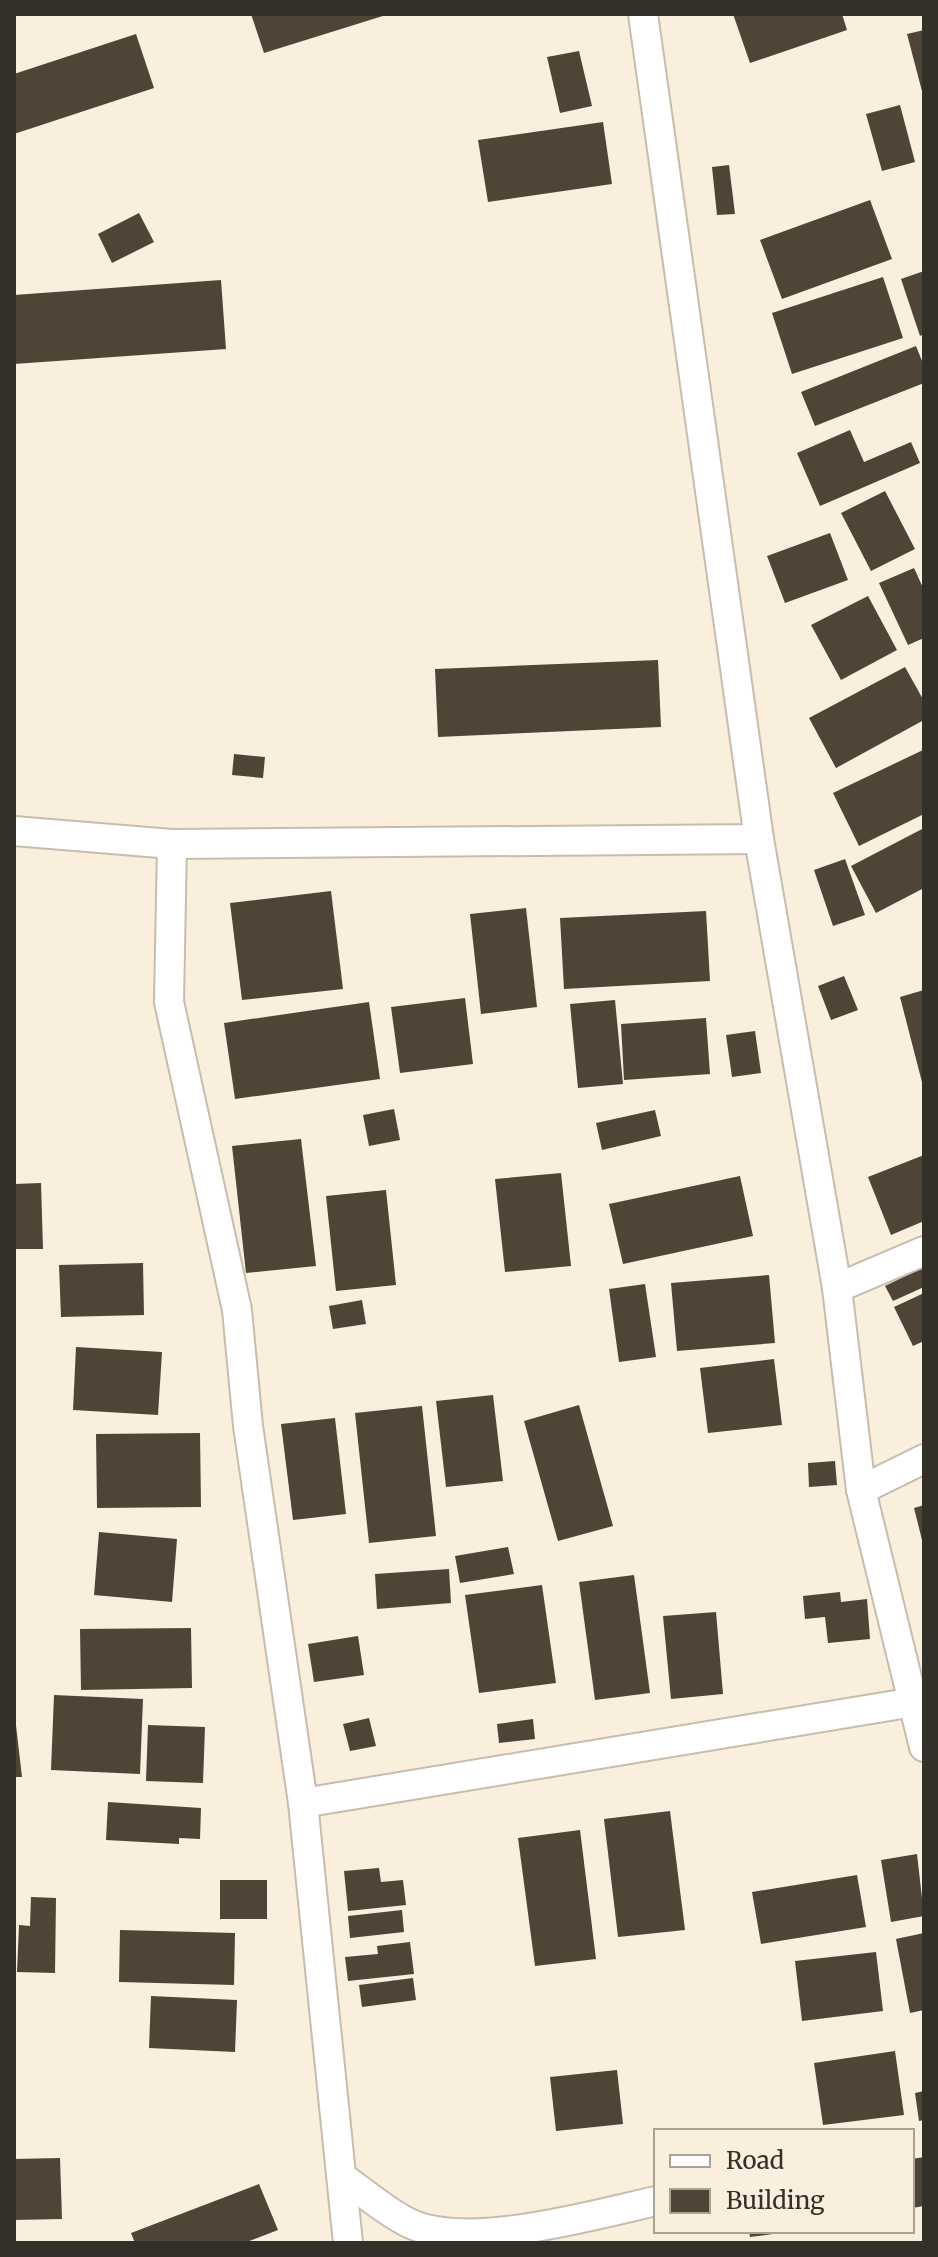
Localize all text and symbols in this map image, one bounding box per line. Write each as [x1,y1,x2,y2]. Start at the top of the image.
legend [654,2129,914,2233]
text: Road [726,2145,784,2176]
text: Building [726,2185,825,2216]

